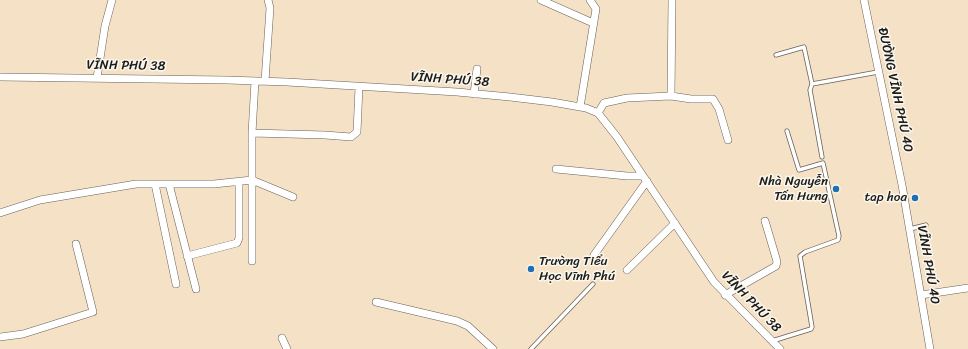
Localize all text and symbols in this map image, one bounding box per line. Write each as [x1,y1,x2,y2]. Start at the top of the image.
street label: ĐƯỜNG VĨNH PHÚ 40 [874,26,916,154]
street label: VĨNH PHÚ 38 [87,58,165,74]
street label: VĨNH PHÚ 38 [410,69,490,91]
place label: Nhà Nguyễn Tấn Hưng [759,174,828,205]
marker: Nhà Nguyễn Tấn Hưng [831,184,841,194]
place label: tap hoa [865,190,907,206]
marker: tap hoa [910,193,920,203]
street label: VĨNH PHÚ 40 [913,224,943,306]
place label: Trường Tiểu Học Vĩnh Phú [539,254,615,285]
marker: Trường Tiểu Học Vĩnh Phú [526,264,536,274]
street label: VĨNH PHÚ 38 [718,268,784,336]

